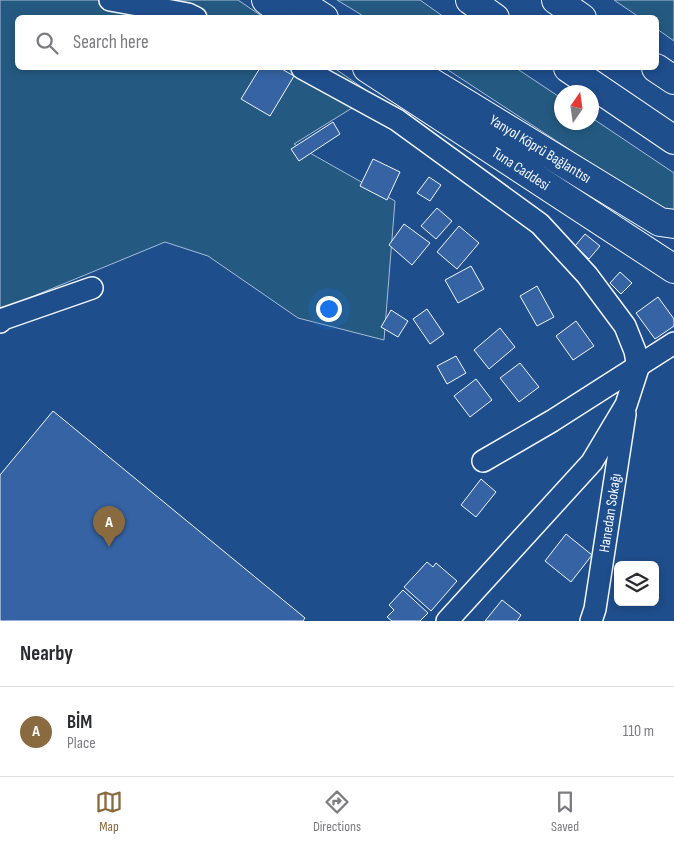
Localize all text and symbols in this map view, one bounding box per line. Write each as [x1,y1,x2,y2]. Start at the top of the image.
search box [15,15,659,70]
icon: search [33,29,61,57]
text: Search here [73,31,149,54]
north arrow [554,85,599,130]
street label: Yanyol Köprü Bağlantısı [486,111,594,188]
street label: Tuna Caddesi [488,143,553,195]
your location [316,296,342,322]
street label: Hanedan Sokağı [595,472,626,554]
pin: A [93,506,125,547]
map controls [614,561,659,606]
button: layers [614,561,659,606]
text: Nearby [20,641,73,666]
text: BİM [67,711,92,734]
text: A [32,722,40,741]
text: 110 m [623,722,654,741]
text: Place [67,734,96,753]
tab: Map [95,788,123,835]
tab: Directions [313,788,361,835]
tab: Saved [551,788,579,835]

